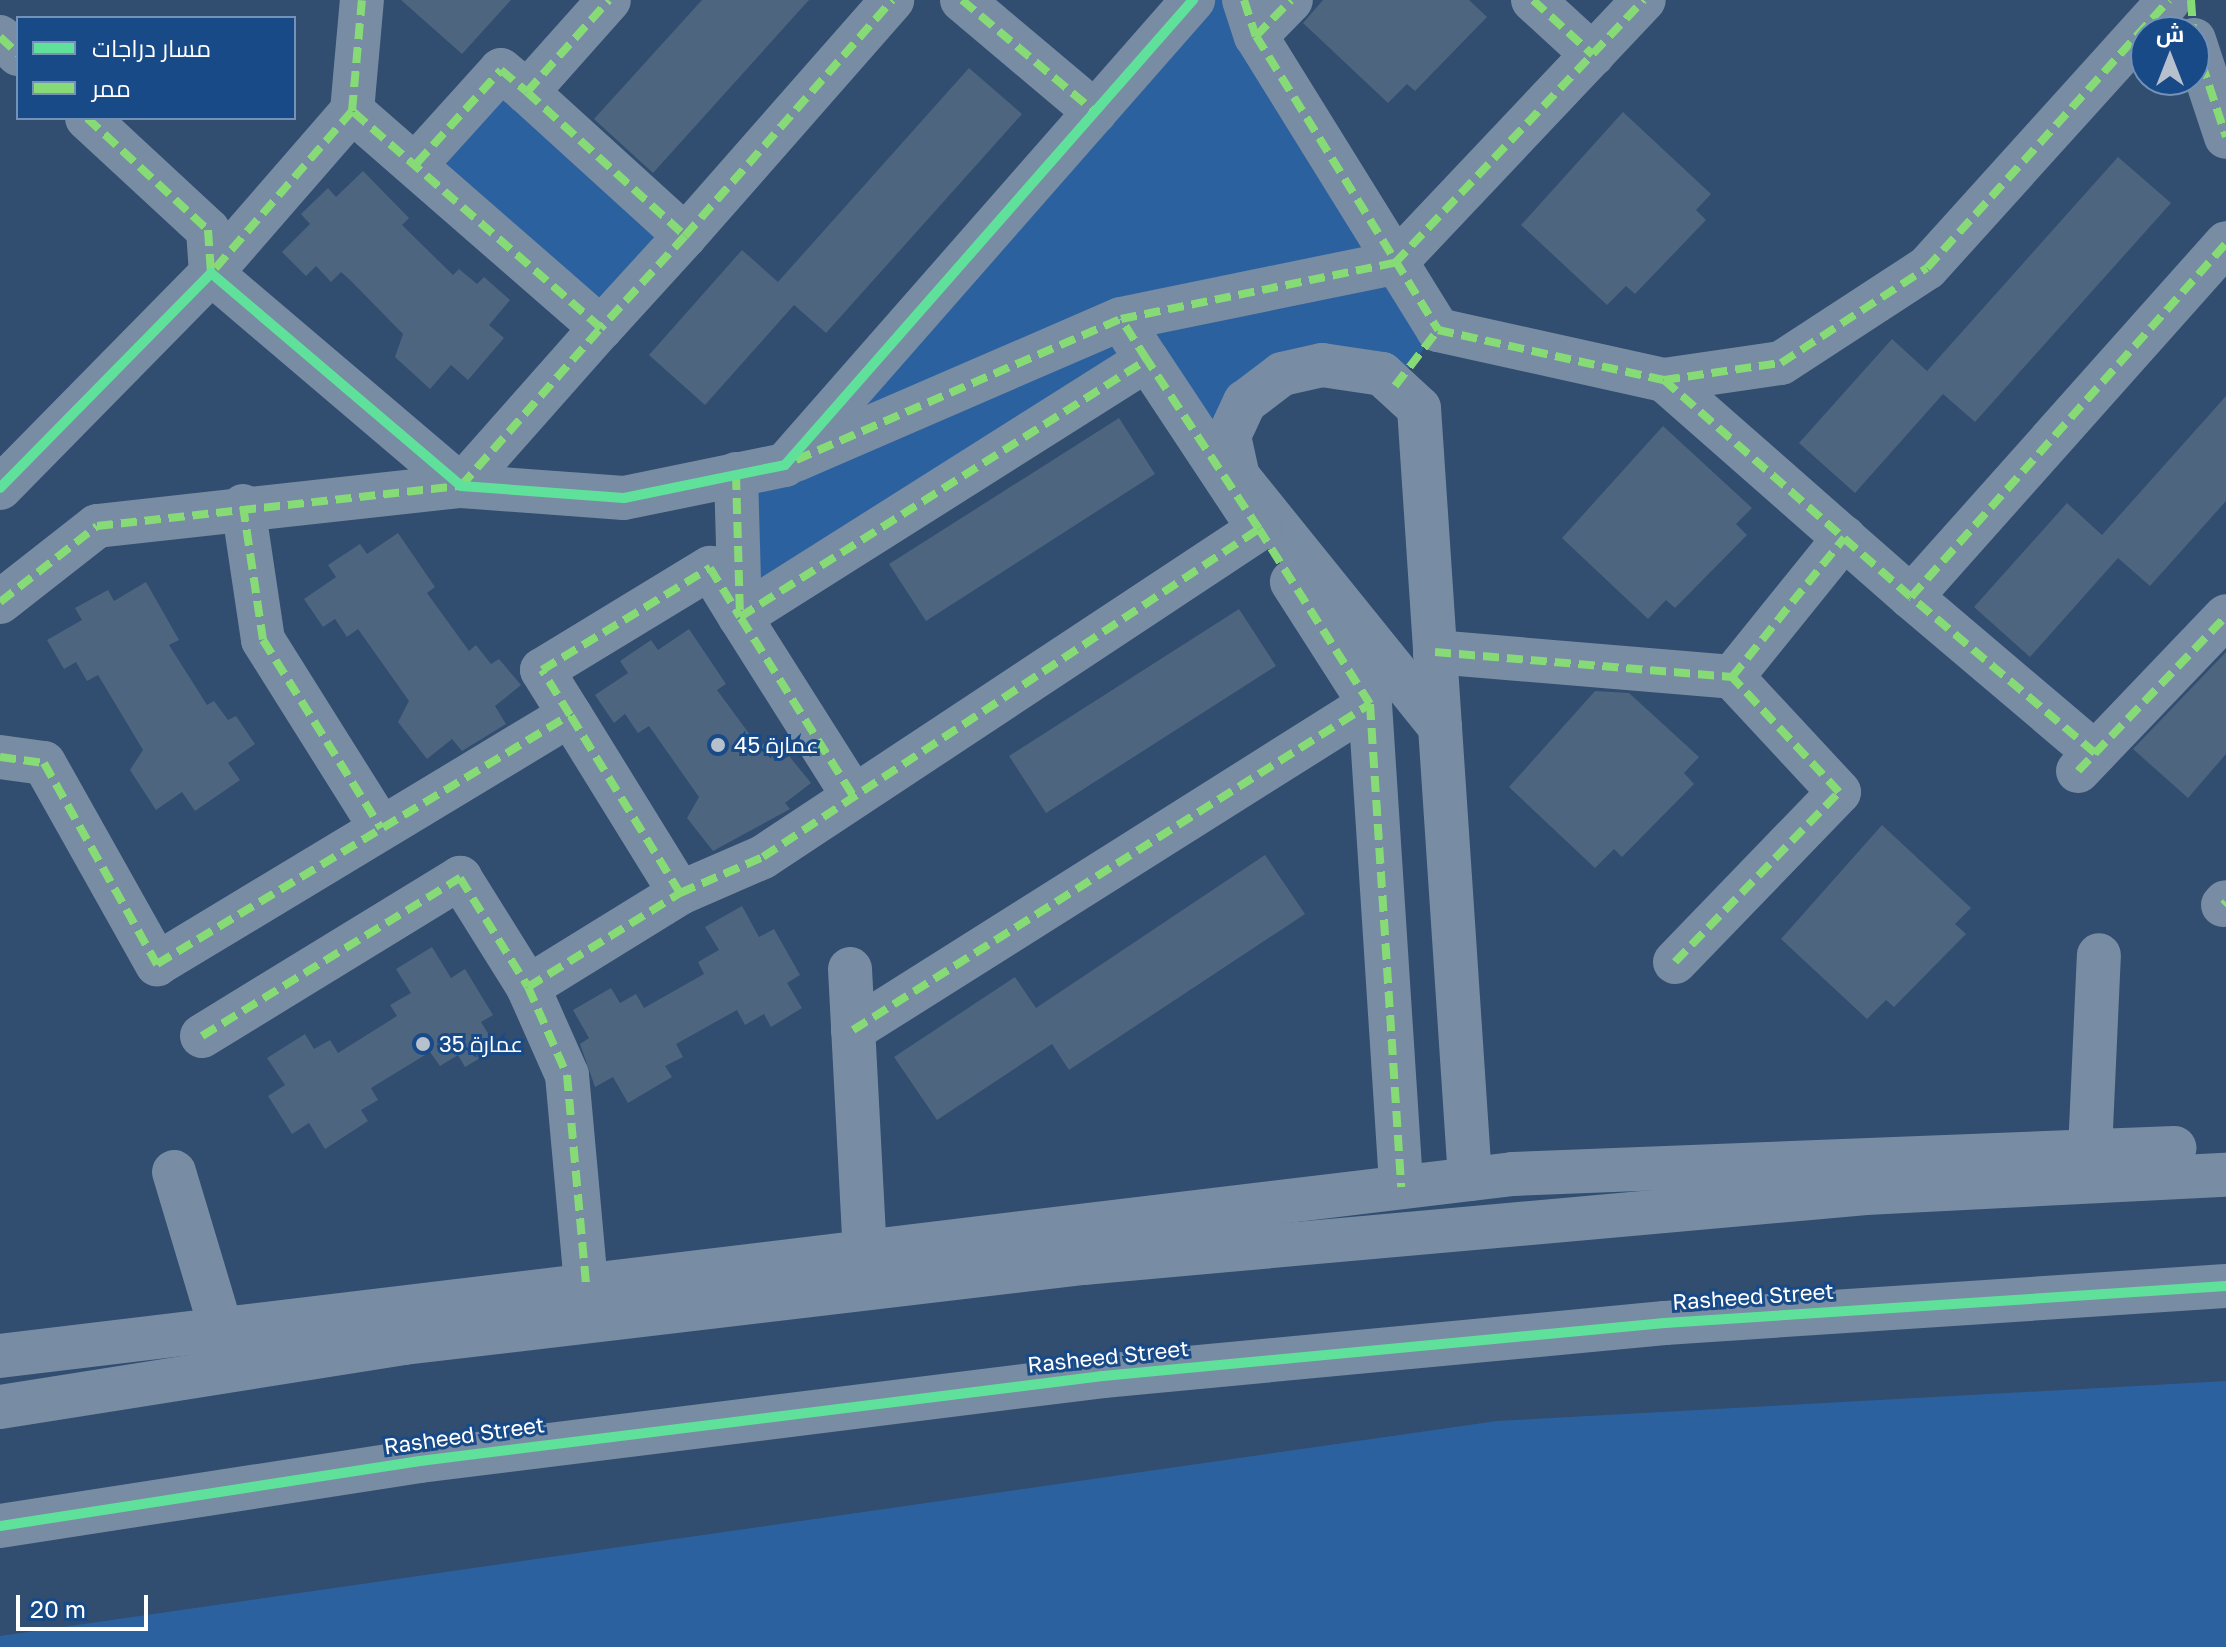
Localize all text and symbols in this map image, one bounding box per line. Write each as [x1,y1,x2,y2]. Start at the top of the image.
legend [16,16,296,120]
north arrow [2130,16,2210,96]
text: ش [2156,20,2184,47]
text: مسار دراجات [92,33,211,62]
text: ممر [92,73,131,102]
place label: عمارة 45 [734,732,819,758]
marker: عمارة 45 [709,736,727,754]
place label: عمارة 35 [439,1031,523,1057]
marker: عمارة 35 [414,1035,432,1053]
street label: Rasheed Street [1671,1277,1835,1315]
street label: Rasheed Street [1026,1334,1190,1378]
street label: Rasheed Street [382,1411,546,1459]
scale bar [20,1579,152,1629]
text: 20 m [30,1594,86,1623]

